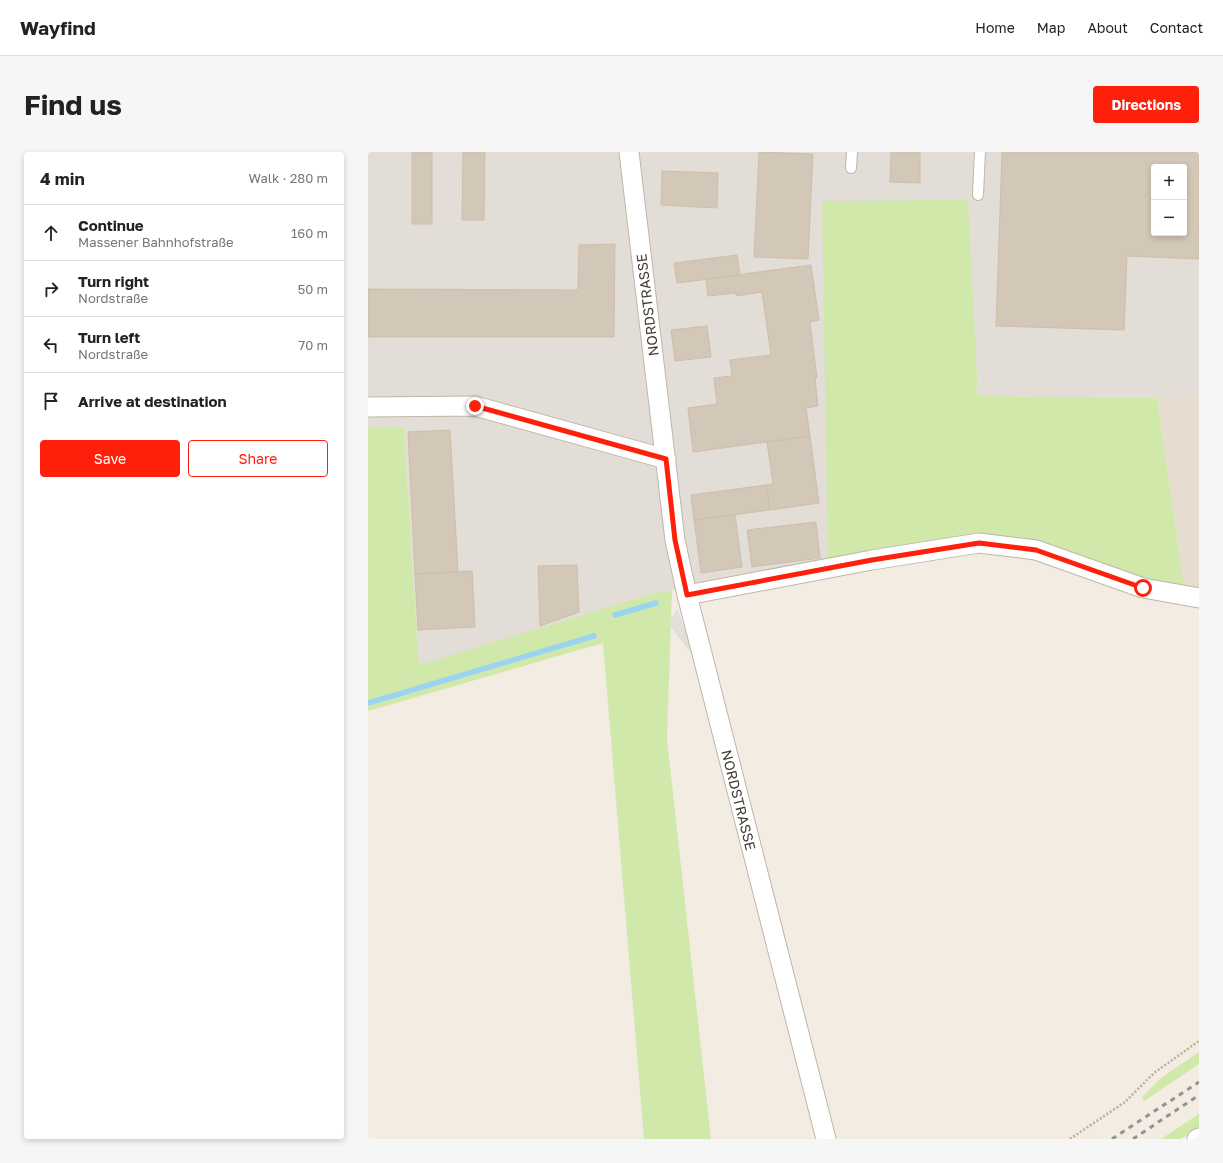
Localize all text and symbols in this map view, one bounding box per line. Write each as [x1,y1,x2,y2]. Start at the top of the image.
text: Wayfind [20,16,96,39]
text: Home [975,19,1015,36]
text: Map [1037,19,1065,36]
text: About [1087,19,1128,36]
text: Contact [1150,19,1203,36]
button: Directions [1093,86,1199,123]
text: Find us [24,88,122,121]
map controls [1151,164,1187,236]
button: + [1151,164,1187,200]
text: 4 min [40,168,85,189]
text: Walk · 280 m [249,170,328,186]
button: − [1151,200,1187,236]
text: Continue [78,216,144,234]
icon: ahead [40,222,62,244]
text: 160 m [291,225,328,241]
text: Massener Bahnhofstraße [78,234,234,250]
street label: NORDSTRASSE [632,253,662,357]
text: Turn right [78,272,149,290]
icon: right [40,278,62,300]
text: 50 m [298,281,328,297]
text: Nordstraße [78,290,148,306]
text: Turn left [78,328,140,346]
icon: left [40,334,62,356]
text: 70 m [298,337,328,353]
text: Nordstraße [78,346,148,362]
icon: arrive [40,390,62,412]
text: Arrive at destination [78,392,227,410]
route end [466,397,484,415]
button: Save [40,440,180,477]
button: Share [188,440,328,477]
route start [1134,579,1152,597]
street label: NORDSTRASSE [718,748,760,852]

